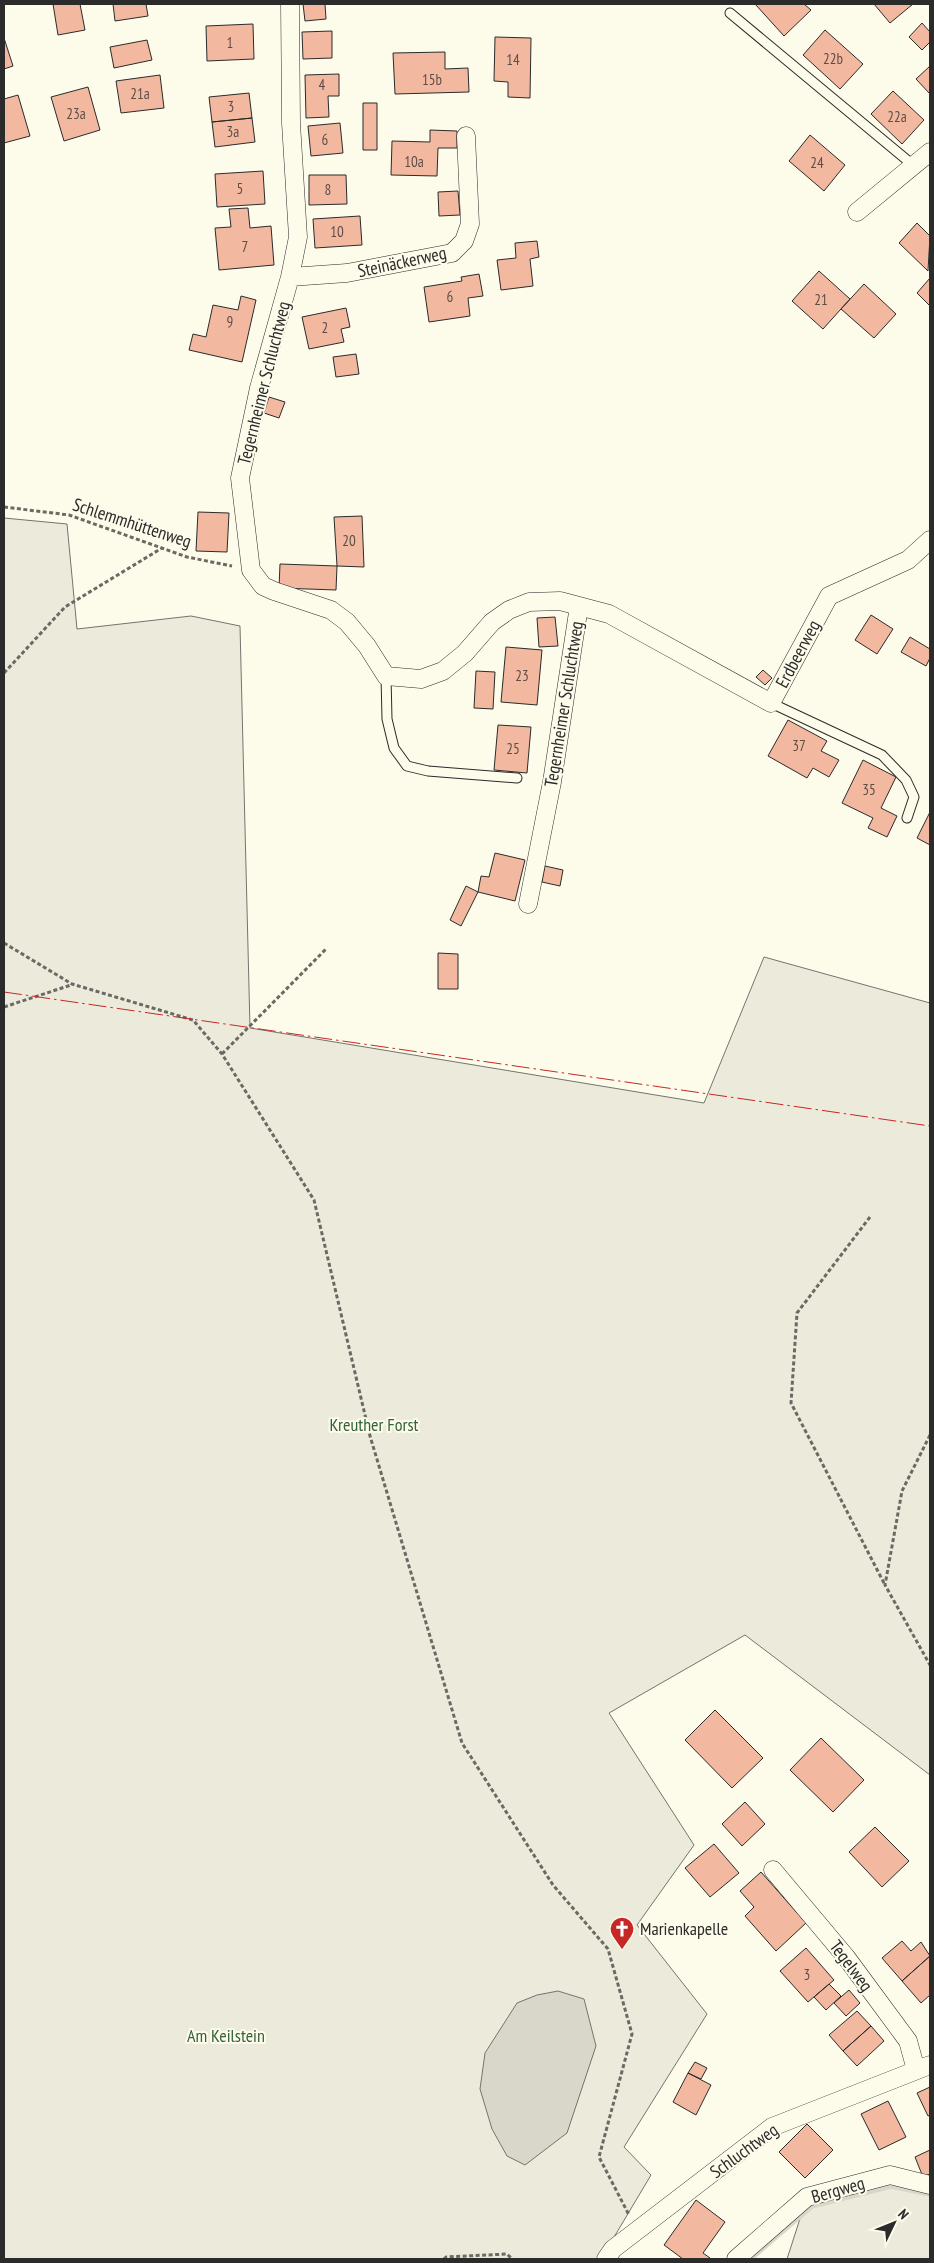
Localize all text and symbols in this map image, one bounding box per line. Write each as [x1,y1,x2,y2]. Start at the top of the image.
house number: 1 [227,33,233,52]
house number: 22b [823,49,843,68]
house number: 14 [506,50,520,69]
house number: 15b [422,70,442,89]
house number: 4 [319,75,326,94]
house number: 21a [130,84,150,103]
house number: 3 [228,97,234,116]
house number: 23a [66,104,86,123]
house number: 22a [887,107,907,126]
house number: 3a [227,122,239,141]
house number: 6 [322,130,329,149]
house number: 10a [404,152,424,171]
house number: 24 [810,153,824,172]
house number: 5 [237,179,243,198]
house number: 8 [325,180,331,199]
house number: 10 [330,222,344,241]
house number: 7 [242,237,248,256]
street label: Steinäckerweg [355,241,448,282]
house number: 6 [447,287,454,306]
house number: 21 [814,290,828,309]
street label: Tegernheimer Schluchtweg [232,299,295,467]
house number: 9 [227,312,233,331]
house number: 2 [322,318,328,337]
street label: Schlemmhüttenweg [70,493,194,553]
house number: 20 [342,531,356,550]
street label: Erdbeerweg [770,616,825,692]
street label: Tegernheimer Schluchtweg [539,619,588,788]
house number: 23 [515,666,529,685]
house number: 37 [792,736,806,755]
house number: 25 [506,739,520,758]
house number: 35 [862,780,876,799]
park label: Kreuther Forst [330,1413,418,1436]
church icon: Marienkapelle [609,1916,635,1950]
place label: Marienkapelle [640,1917,728,1940]
street label: Tegelweg [825,1935,878,1996]
house number: 3 [804,1965,810,1984]
park label: Am Keilstein [187,2024,265,2047]
street label: Schluchtweg [705,2118,782,2183]
street label: Bergweg [809,2171,867,2208]
north arrow [869,2198,919,2248]
text: N [894,2205,913,2223]

